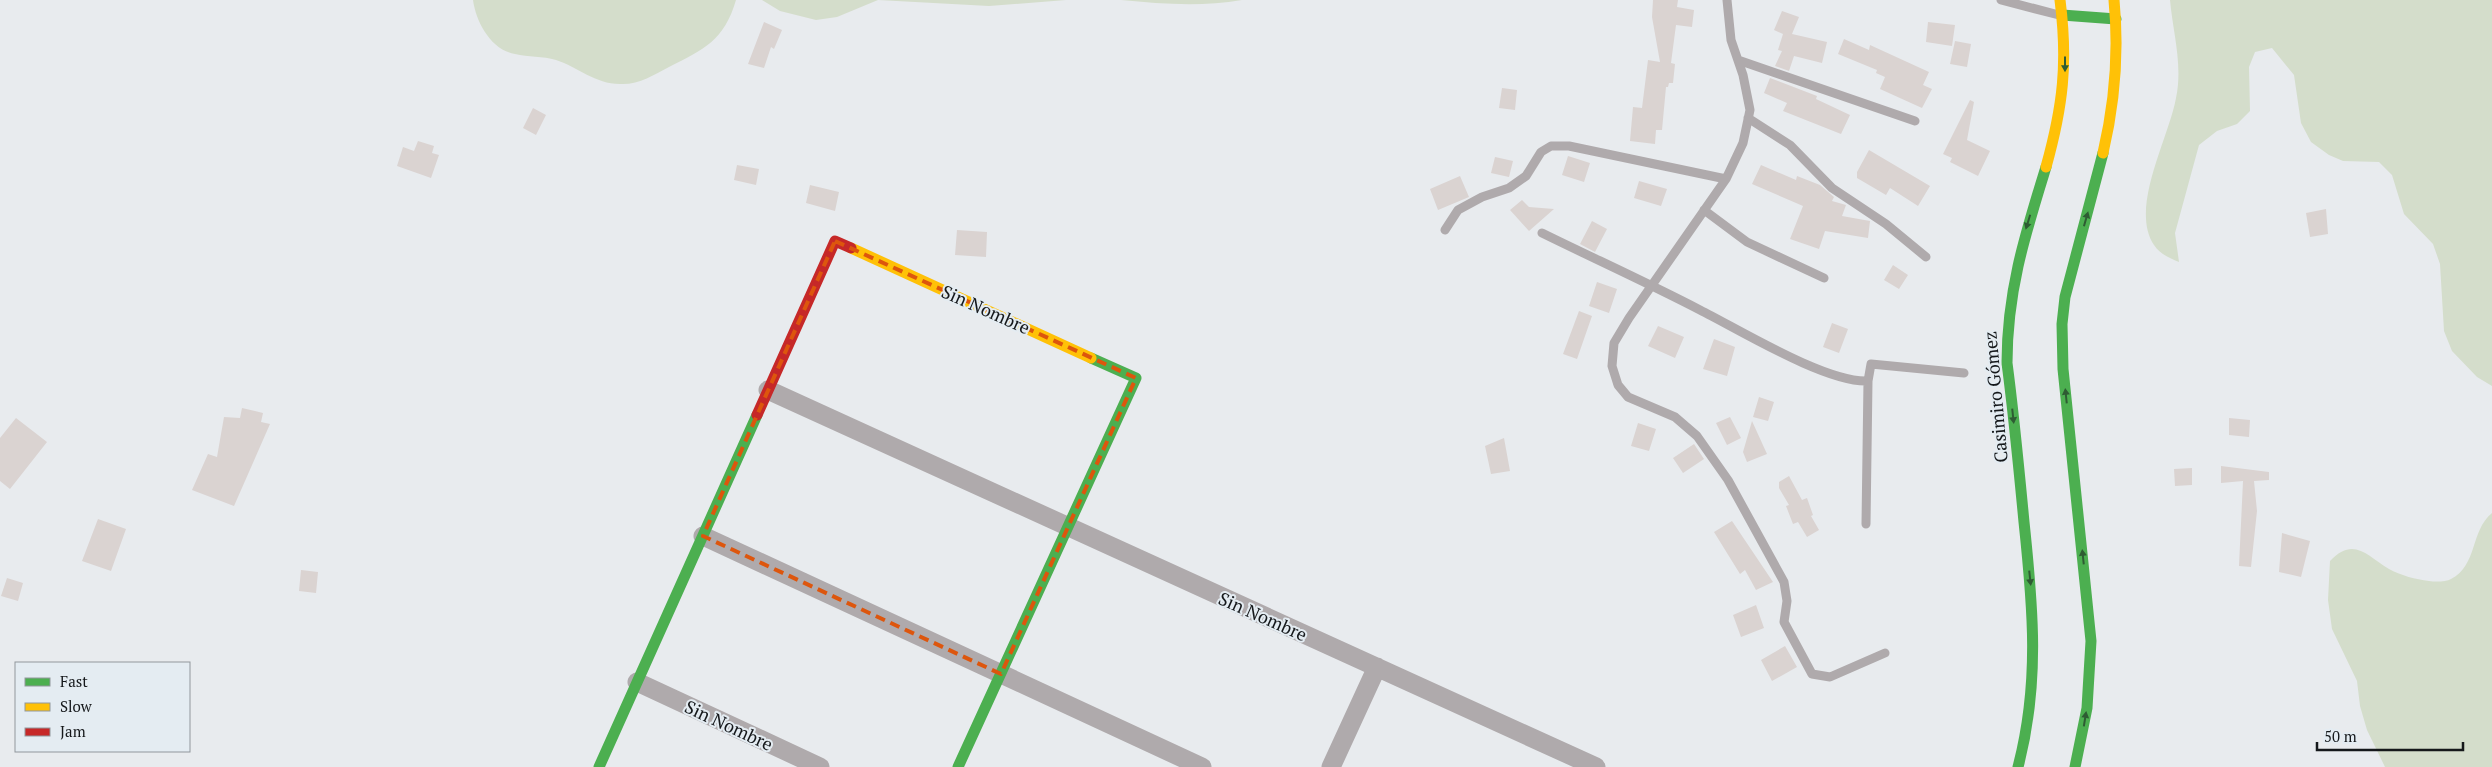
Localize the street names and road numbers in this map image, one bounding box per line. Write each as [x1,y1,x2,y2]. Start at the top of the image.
street label: Sin Nombre [938,279,1034,339]
street label: Casimiro Gómez [1977,330,2013,464]
street label: Sin Nombre [1215,586,1311,646]
street label: Sin Nombre [681,694,777,756]

